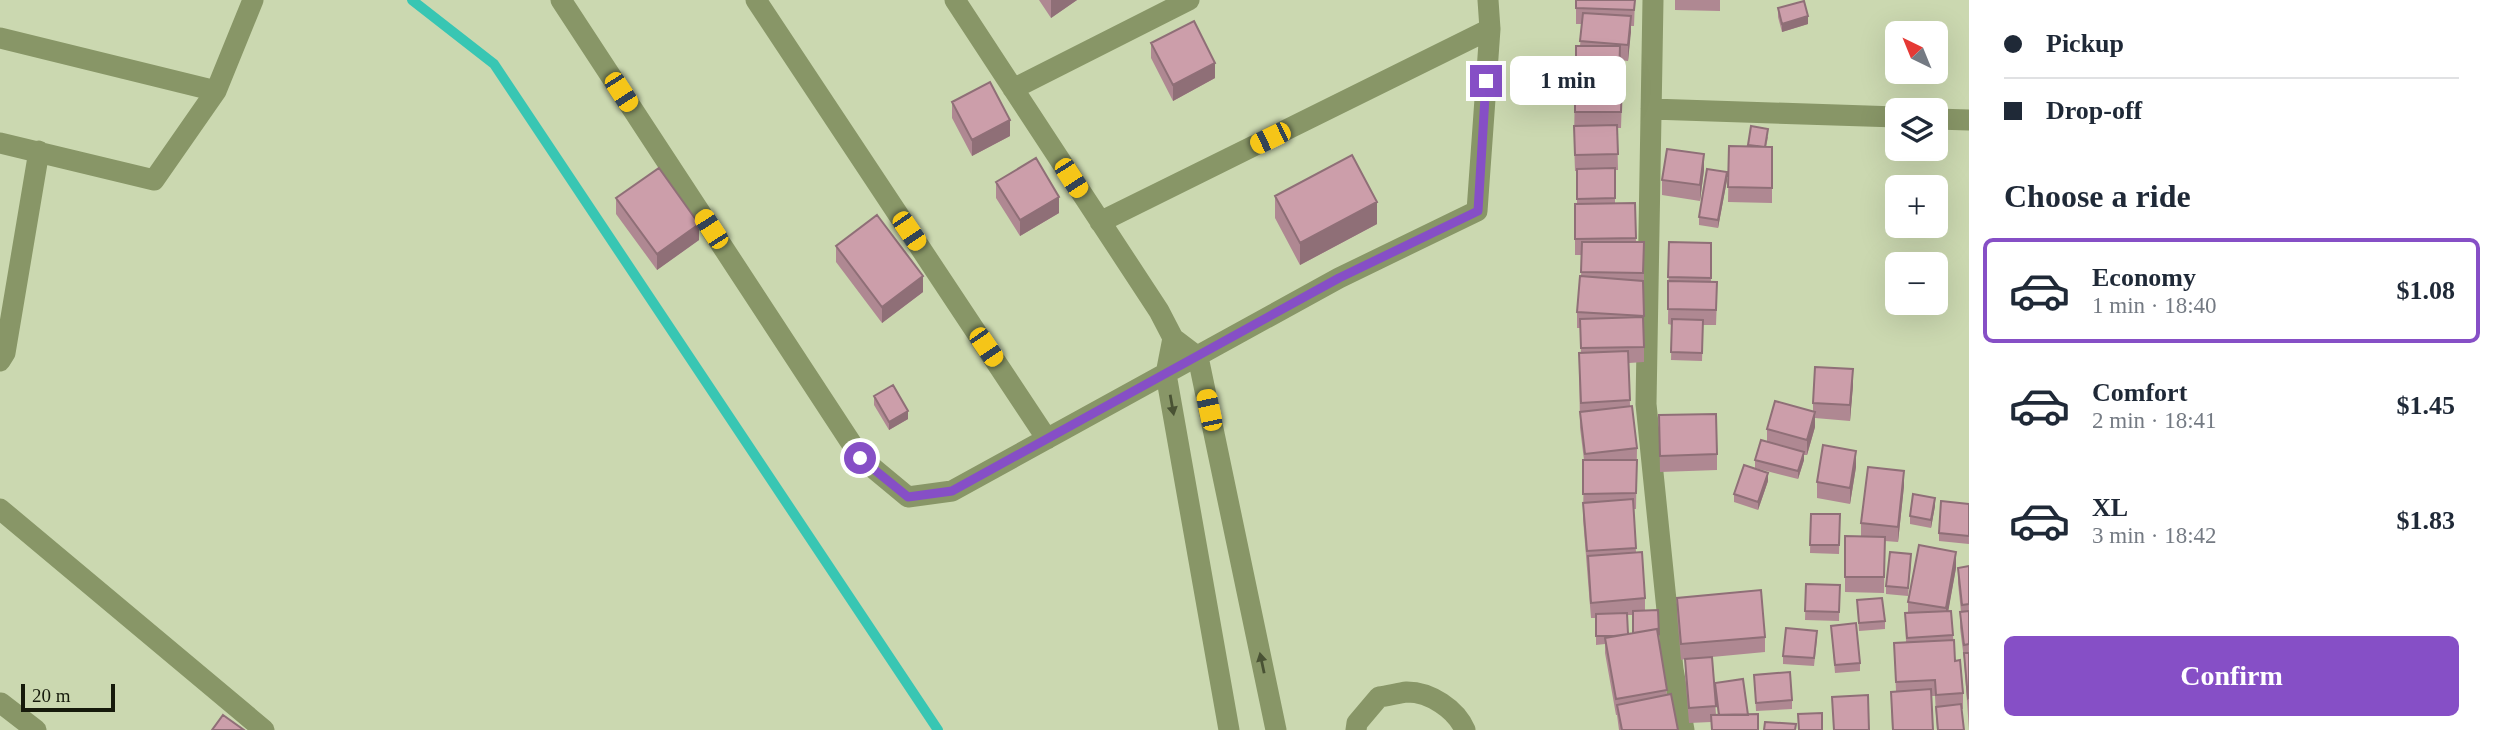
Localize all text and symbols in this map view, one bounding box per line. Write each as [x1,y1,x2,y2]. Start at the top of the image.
north arrow [1885,21,1948,84]
map controls [1885,21,1948,315]
text: Pickup [2046,29,2124,58]
callout: 1 min [1510,56,1626,106]
route end [1470,65,1502,97]
text: 1 min [1540,68,1596,93]
car [601,69,642,115]
text: Drop-off [2046,96,2142,125]
button: layers [1885,98,1948,161]
car [1247,119,1294,157]
car [1051,155,1092,201]
button: + [1885,175,1948,238]
text: Choose a ride [2004,178,2191,214]
car [691,206,732,252]
car [889,208,930,254]
button: − [1885,252,1948,315]
icon: car [2008,259,2071,322]
text: Economy [2092,263,2196,292]
text: $1.08 [2397,276,2455,305]
text: 1 min · 18:40 [2092,293,2217,318]
car [966,324,1007,370]
icon: car [2008,374,2071,437]
text: Comfort [2092,378,2187,407]
car [1195,387,1224,433]
text: $1.45 [2397,391,2455,420]
one-way arrow [1166,394,1177,416]
text: 2 min · 18:41 [2092,408,2217,433]
route start [844,442,876,474]
icon: car [2008,489,2071,552]
text: XL [2092,493,2128,522]
text: $1.83 [2397,506,2455,535]
text: 3 min · 18:42 [2092,523,2217,548]
button: Confirm [2004,636,2459,716]
one-way arrow [1257,652,1268,674]
scale bar [21,681,116,713]
text: 20 m [32,685,71,706]

